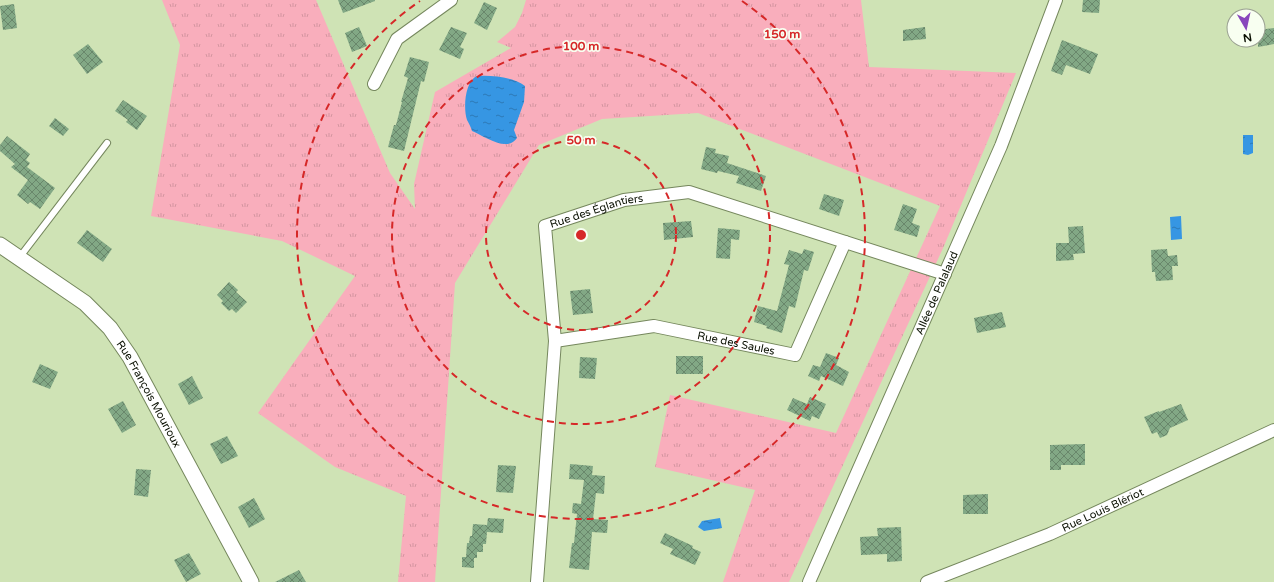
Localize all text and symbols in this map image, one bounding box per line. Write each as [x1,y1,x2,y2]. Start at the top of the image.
north arrow [1226,8,1266,48]
text: 150 m [764,27,800,41]
text: N [1242,30,1253,44]
text: 100 m [563,39,599,53]
text: 50 m [566,133,596,147]
street label: Rue des Églantiers [548,191,644,230]
centre of rings [574,228,588,242]
street label: Allée de Palalaud [912,249,960,337]
street label: Rue des Saules [696,329,776,357]
street label: Rue François Mourioux [114,338,184,450]
street label: Rue Louis Blériot [1060,485,1146,534]

